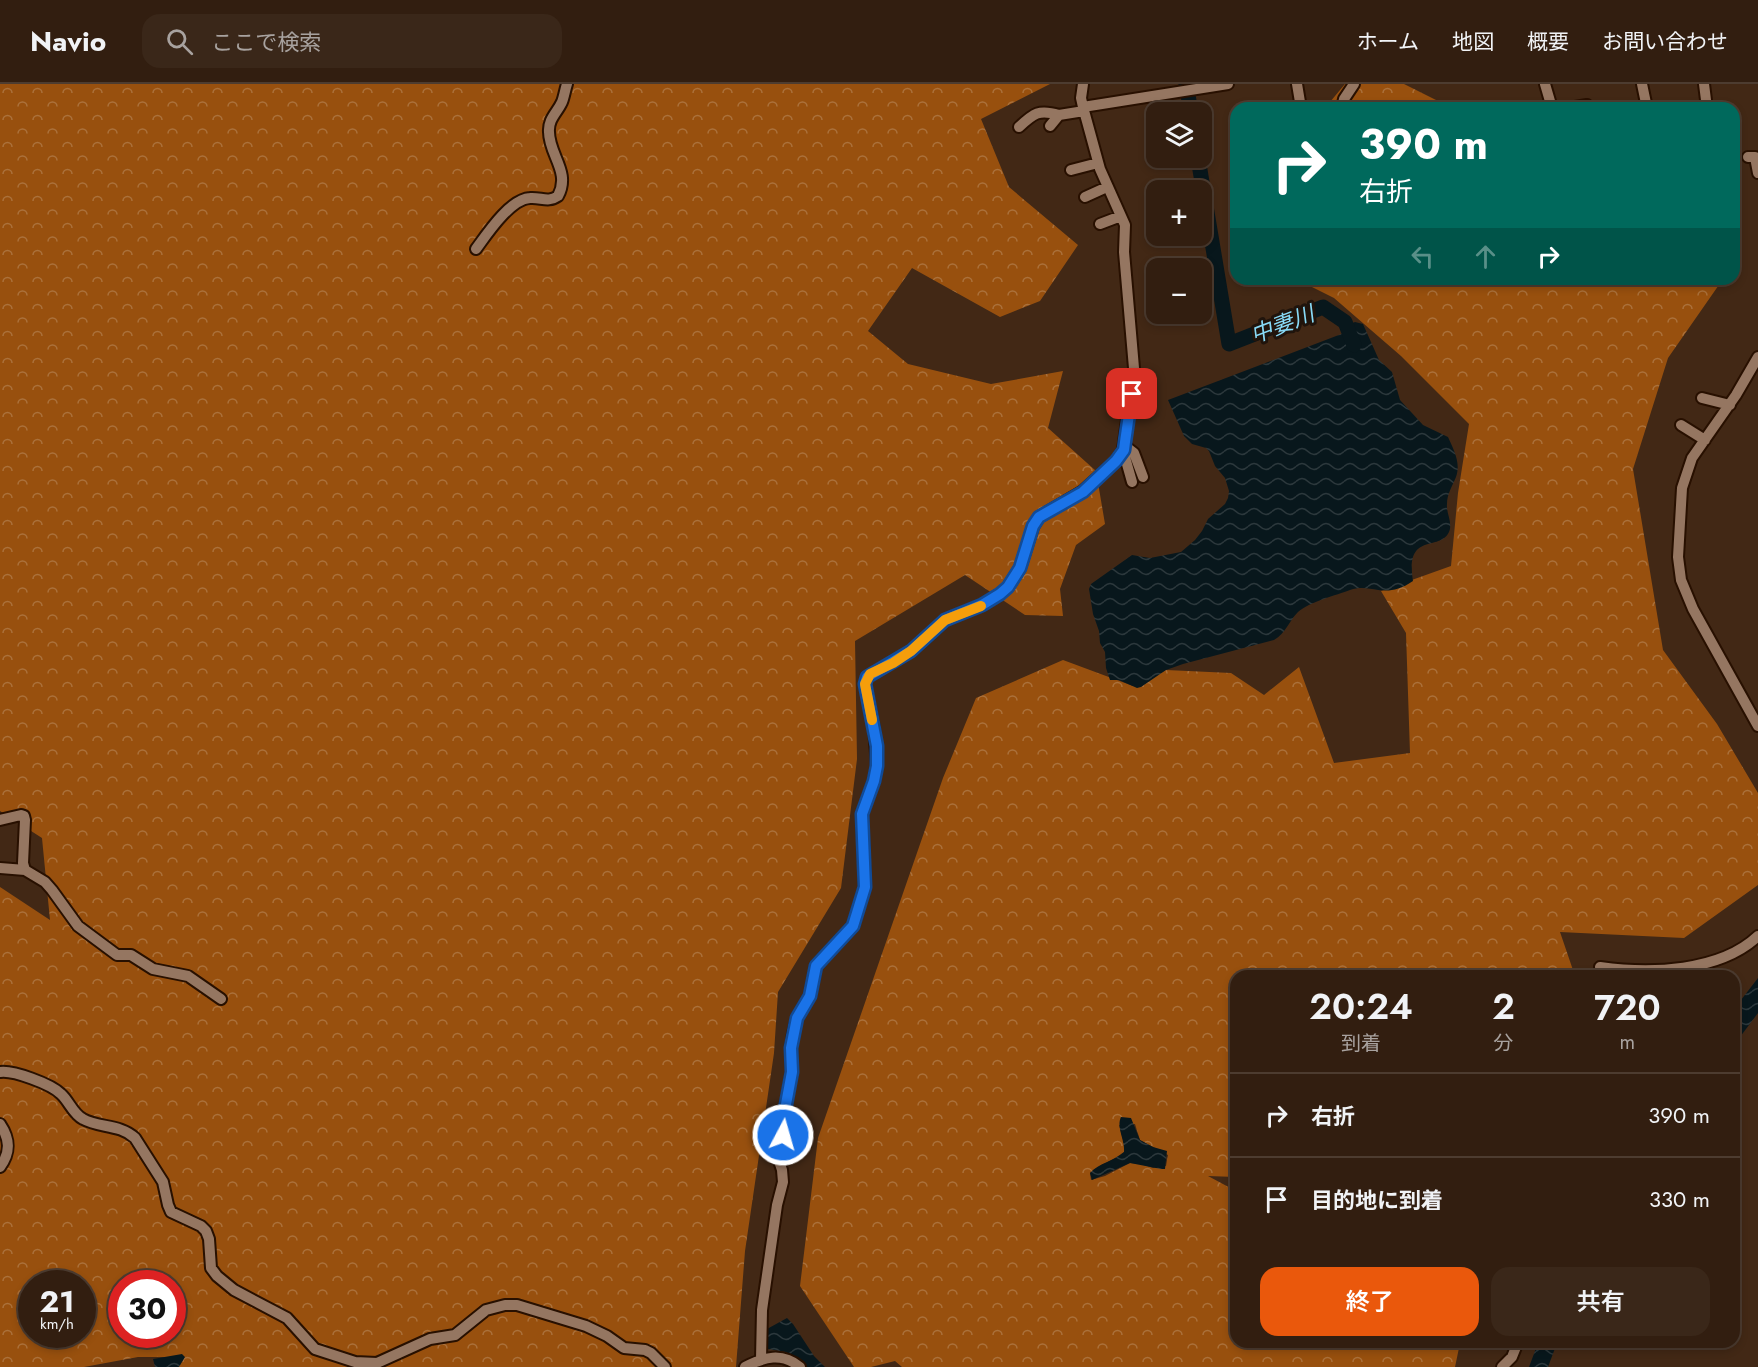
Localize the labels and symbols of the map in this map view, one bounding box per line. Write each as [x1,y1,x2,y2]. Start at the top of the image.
water label: 中妻川 [1245,297,1320,351]
pin [1106,368,1157,419]
position arrow [751,1103,815,1167]
speed limit sign: 30 [108,1270,186,1348]

